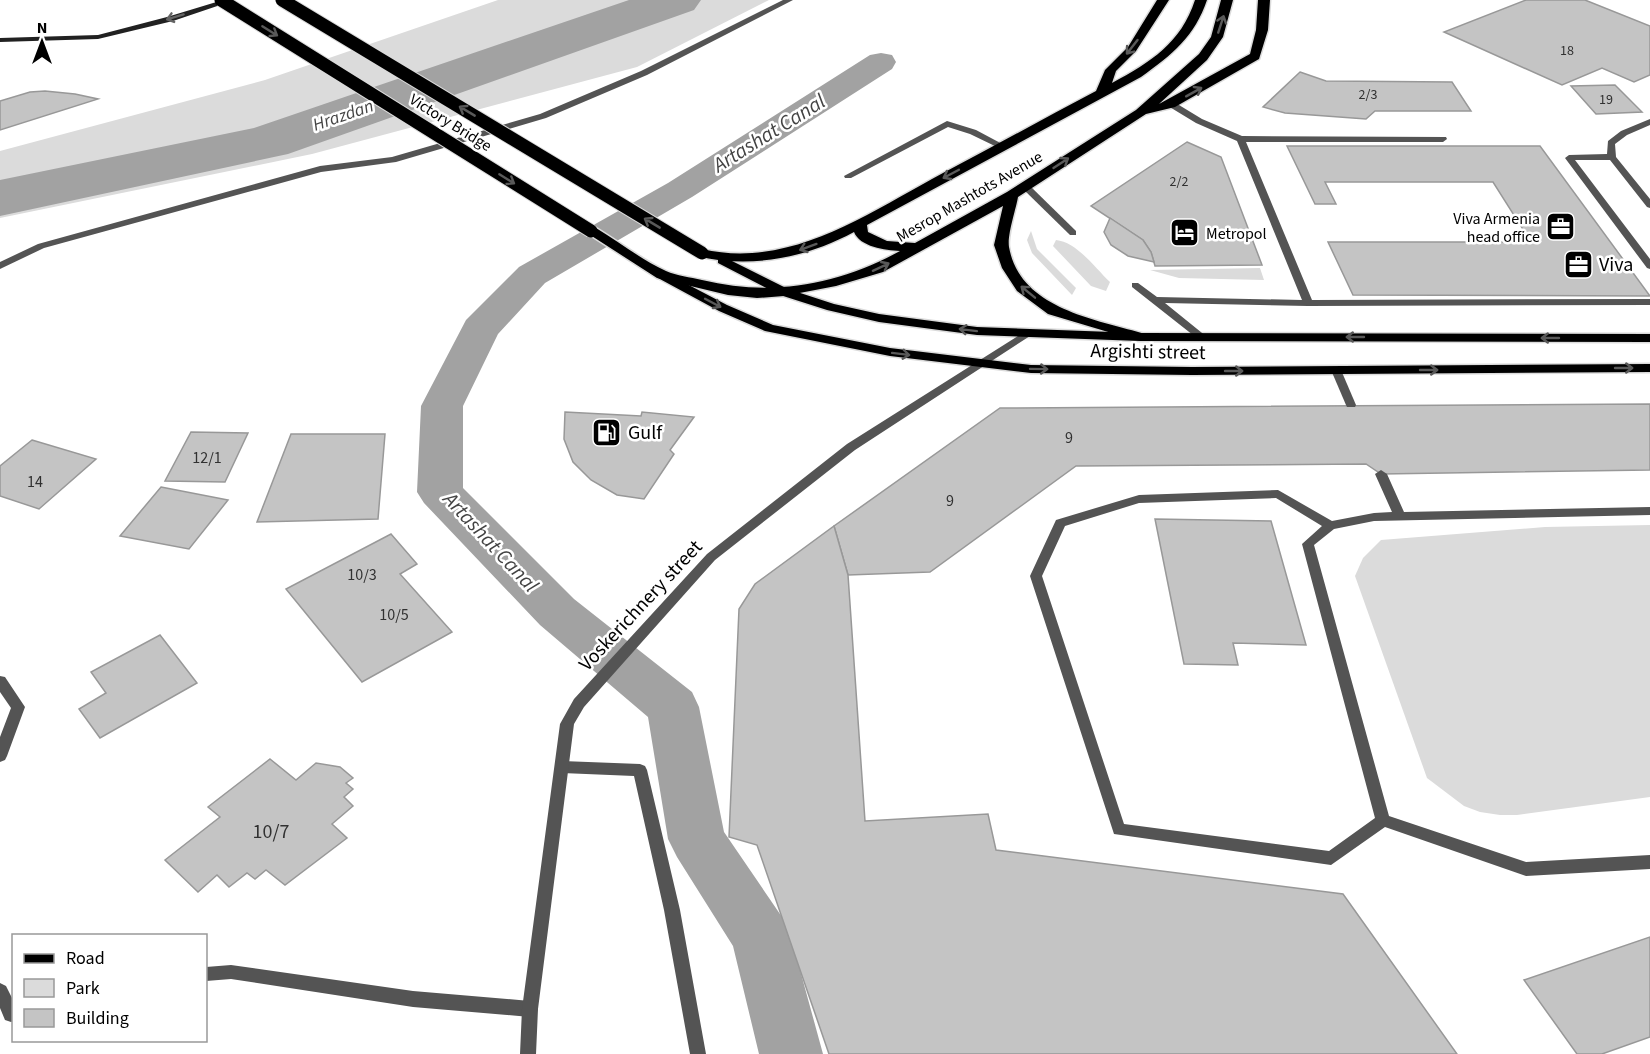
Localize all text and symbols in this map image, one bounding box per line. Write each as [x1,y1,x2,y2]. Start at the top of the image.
north arrow [12,12,72,72]
one-way arrow [166,12,185,23]
one-way arrow [1216,16,1227,34]
text: N [37,17,47,39]
one-way arrow [262,25,278,37]
one-way arrow [1126,38,1138,54]
house number: 18 [1560,41,1574,61]
one-way arrow [1185,85,1202,97]
house number: 2/3 [1359,85,1377,105]
water label: Artashat Canal [705,86,832,181]
street label: Victory Bridge [405,89,496,157]
house number: 19 [1599,90,1613,110]
water label: Hrazdan [309,93,377,138]
one-way arrow [459,105,476,117]
street label: Mesrop Mashtots Avenue [892,146,1047,248]
one-way arrow [1052,157,1069,169]
one-way arrow [942,169,960,180]
house number: 2/2 [1170,172,1188,192]
one-way arrow [498,173,515,185]
place label: Viva Armenia head office [1453,208,1540,248]
office icon: Viva Armenia head office [1545,211,1577,243]
one-way arrow [644,216,661,228]
hotel icon: Metropol [1169,217,1201,249]
place label: Metropol [1206,223,1267,245]
one-way arrow [799,243,817,254]
office icon: Viva [1562,248,1594,280]
place label: Viva [1599,251,1633,279]
one-way arrow [871,260,889,272]
one-way arrow [1021,285,1036,299]
one-way arrow [704,298,722,309]
one-way arrow [958,324,978,335]
one-way arrow [1345,331,1365,343]
one-way arrow [1540,332,1560,344]
street label: Argishti street [1090,337,1206,367]
one-way arrow [890,348,910,359]
one-way arrow [1029,363,1049,374]
one-way arrow [1614,363,1634,374]
one-way arrow [1419,364,1439,376]
one-way arrow [1224,365,1244,377]
fuel station icon: Gulf [591,416,623,448]
place label: Gulf [628,419,663,447]
house number: 9 [1065,427,1073,449]
house number: 12/1 [192,447,222,469]
house number: 14 [27,471,43,493]
water label: Artashat Canal [435,484,546,599]
house number: 9 [946,490,954,512]
street label: Voskerichnery street [573,534,709,677]
house number: 10/3 [347,564,377,586]
house number: 10/5 [379,604,409,626]
house number: 10/7 [253,818,289,846]
legend [12,934,207,1042]
text: Road [66,946,105,971]
text: Park [66,976,100,1001]
text: Building [66,1006,129,1031]

